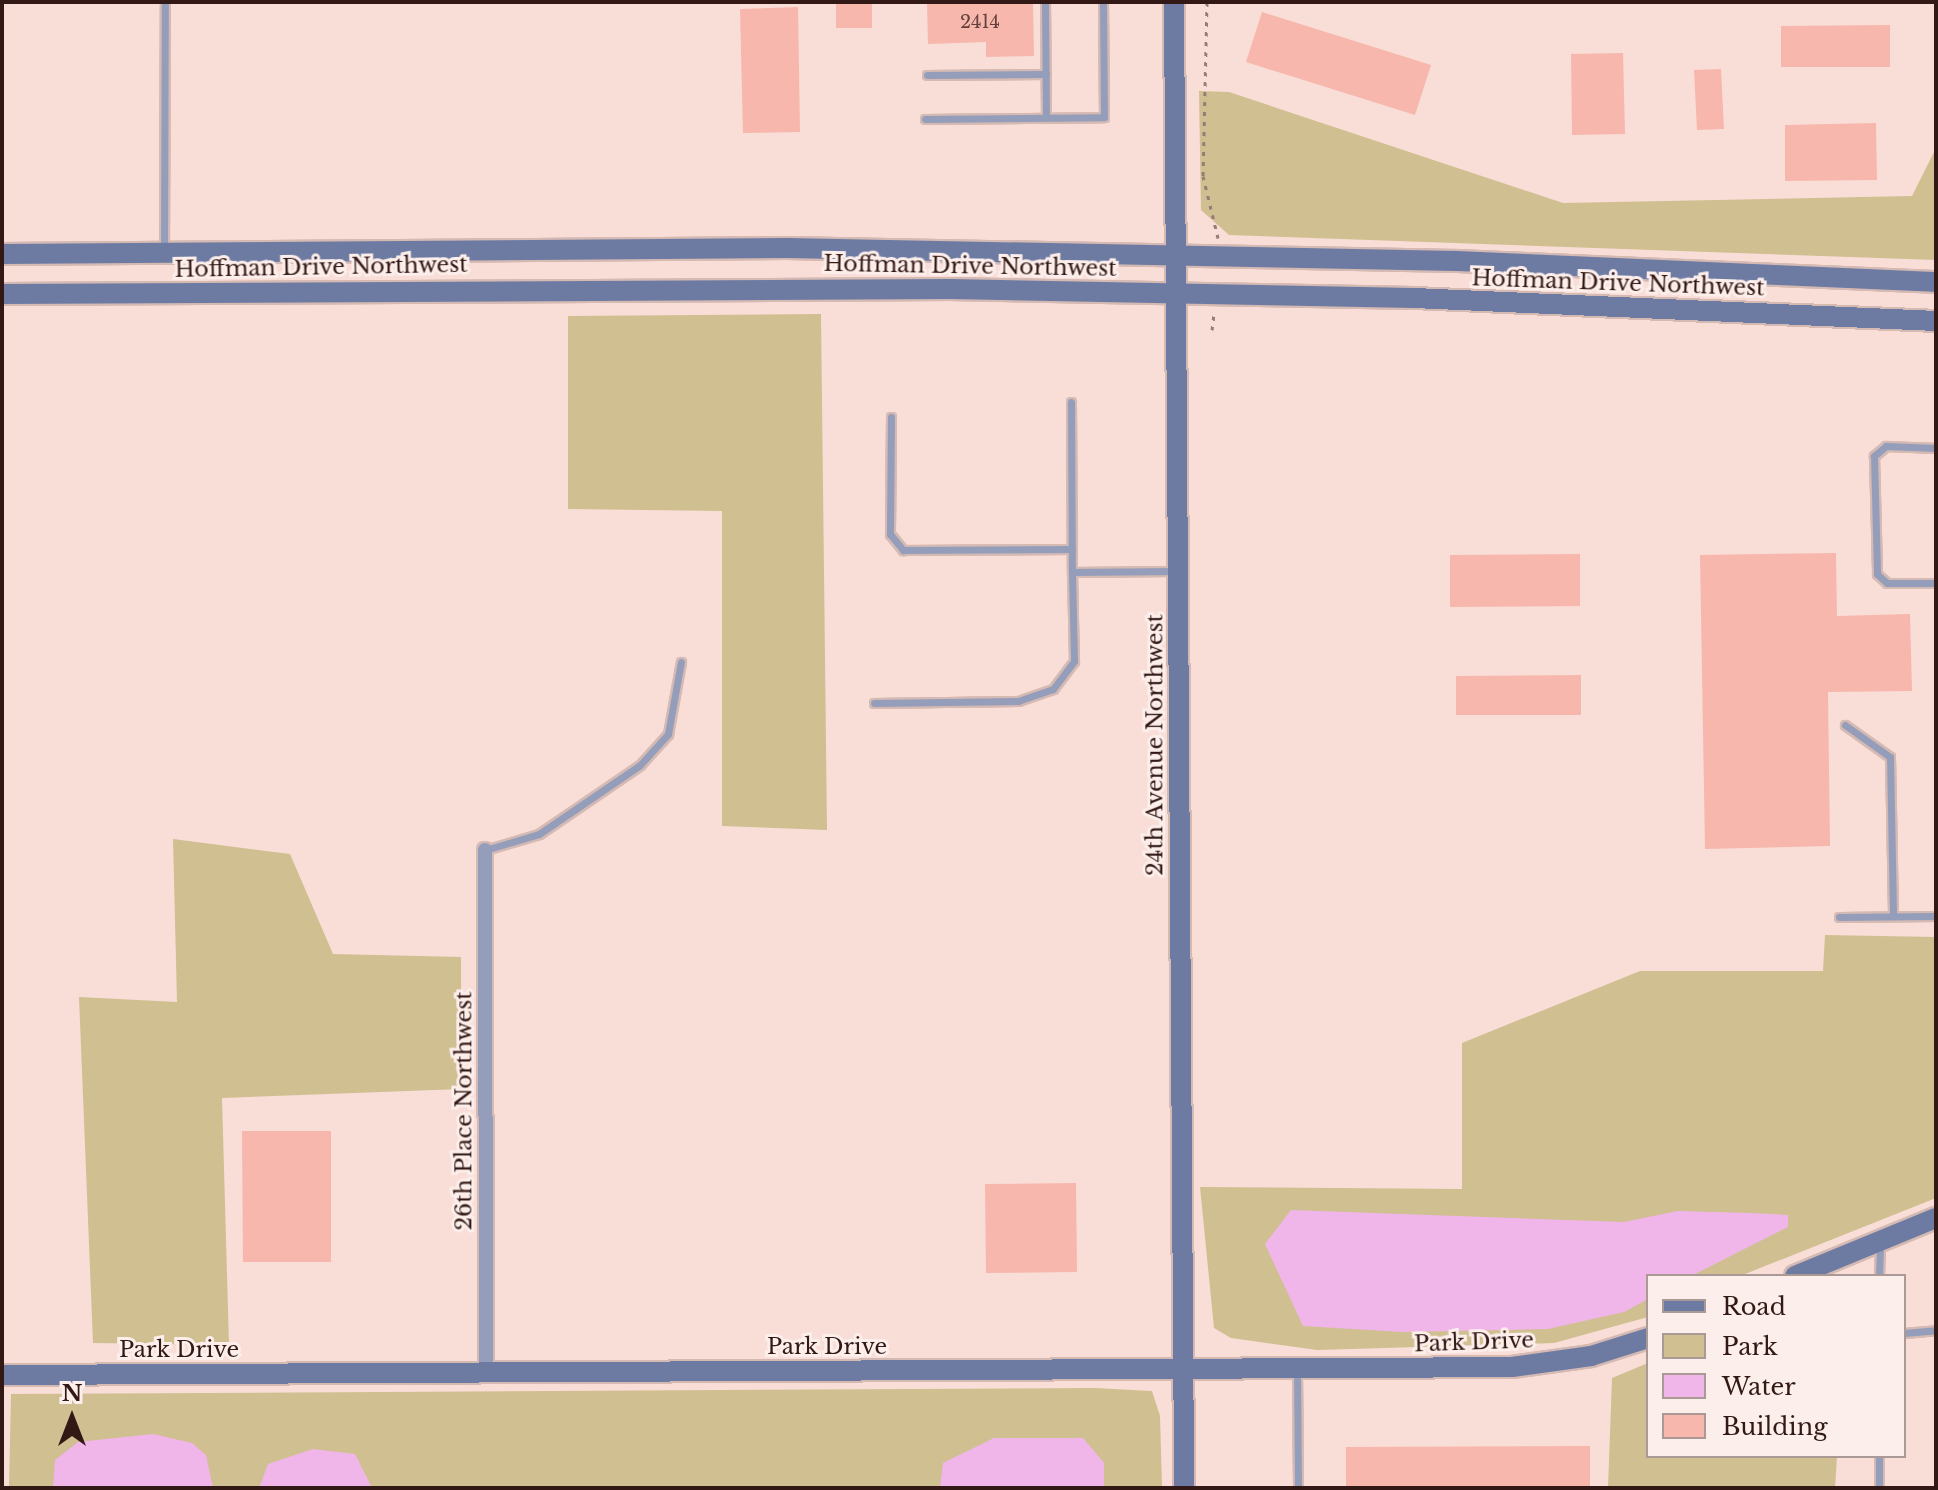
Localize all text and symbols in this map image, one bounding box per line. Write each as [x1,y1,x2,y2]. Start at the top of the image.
house number: 2414 [960,11,1000,33]
street label: Hoffman Drive Northwest [823,250,1117,282]
street label: Hoffman Drive Northwest [174,251,468,283]
street label: Hoffman Drive Northwest [1471,265,1765,301]
street label: 24th Avenue Northwest [1142,614,1168,876]
street label: 26th Place Northwest [451,992,477,1230]
legend [1646,1274,1906,1458]
text: Road [1722,1292,1786,1321]
street label: Park Drive [1413,1327,1535,1357]
text: Park [1722,1332,1778,1361]
street label: Park Drive [767,1334,887,1360]
street label: Park Drive [119,1337,239,1363]
text: Water [1722,1372,1796,1401]
north arrow [32,1378,112,1458]
text: N [62,1380,82,1407]
text: Building [1722,1412,1828,1441]

